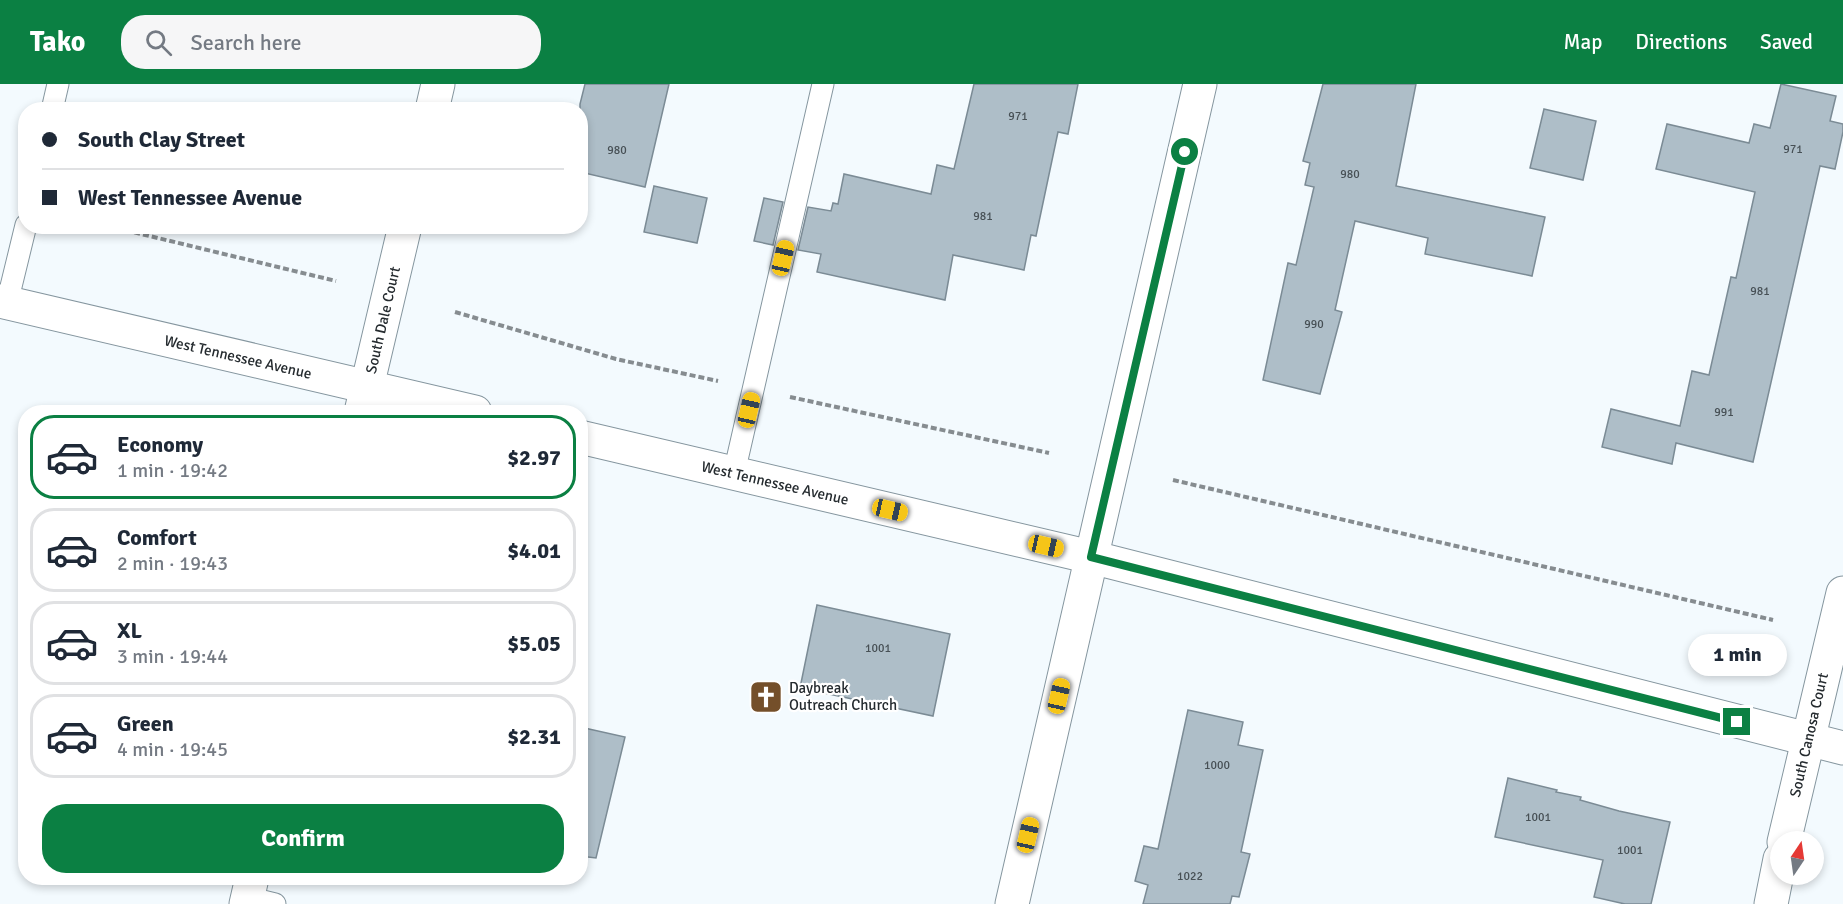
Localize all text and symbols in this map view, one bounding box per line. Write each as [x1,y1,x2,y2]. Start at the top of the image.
search box [121,15,541,69]
text: Tako [30,25,85,59]
icon: search [142,26,175,59]
text: Search here [190,29,301,56]
text: Map [1564,29,1602,55]
text: Directions [1635,29,1727,55]
text: Saved [1760,29,1813,55]
house number: 971 [1008,109,1028,124]
text: South Clay Street [78,126,245,153]
route start [1171,138,1198,165]
house number: 971 [1783,142,1803,157]
house number: 980 [607,143,627,158]
house number: 980 [1340,167,1360,182]
text: West Tennessee Avenue [78,184,302,211]
house number: 981 [973,209,993,224]
car [770,238,796,278]
street label: South Dale Court [362,265,404,375]
house number: 981 [1750,284,1770,299]
house number: 990 [1304,317,1324,332]
street label: West Tennessee Avenue [163,331,313,383]
car [736,390,762,430]
house number: 991 [1714,405,1734,420]
icon: car [45,430,99,484]
text: Economy [117,431,203,458]
text: $2.97 [507,444,561,471]
street label: West Tennessee Avenue [700,457,850,509]
text: 1 min · 19:42 [117,458,228,483]
car [870,497,910,523]
icon: car [45,523,99,577]
text: Comfort [117,524,197,551]
car [1026,533,1066,559]
text: $4.01 [507,537,561,564]
text: 2 min · 19:43 [117,551,228,576]
icon: car [45,616,99,670]
text: XL [117,617,142,644]
text: $5.05 [507,630,561,657]
callout: 1 min [1688,635,1786,677]
house number: 1001 [865,641,891,656]
text: 1 min [1713,642,1762,667]
text: 3 min · 19:44 [117,644,228,669]
street label: South Canosa Court [1786,671,1832,799]
car [1046,676,1072,716]
church icon: Daybreak Outreach Church [748,679,784,715]
place label: Daybreak Outreach Church [789,679,897,714]
route end [1723,708,1750,735]
icon: car [45,709,99,763]
text: Green [117,710,174,737]
text: $2.31 [507,723,561,750]
text: 4 min · 19:45 [117,737,228,762]
house number: 1000 [1204,758,1230,773]
button: Confirm [42,804,564,873]
house number: 1001 [1525,810,1551,825]
car [1015,815,1041,855]
north arrow [1770,831,1824,885]
map controls [1770,831,1824,885]
house number: 1001 [1617,843,1643,858]
house number: 1022 [1177,869,1203,884]

